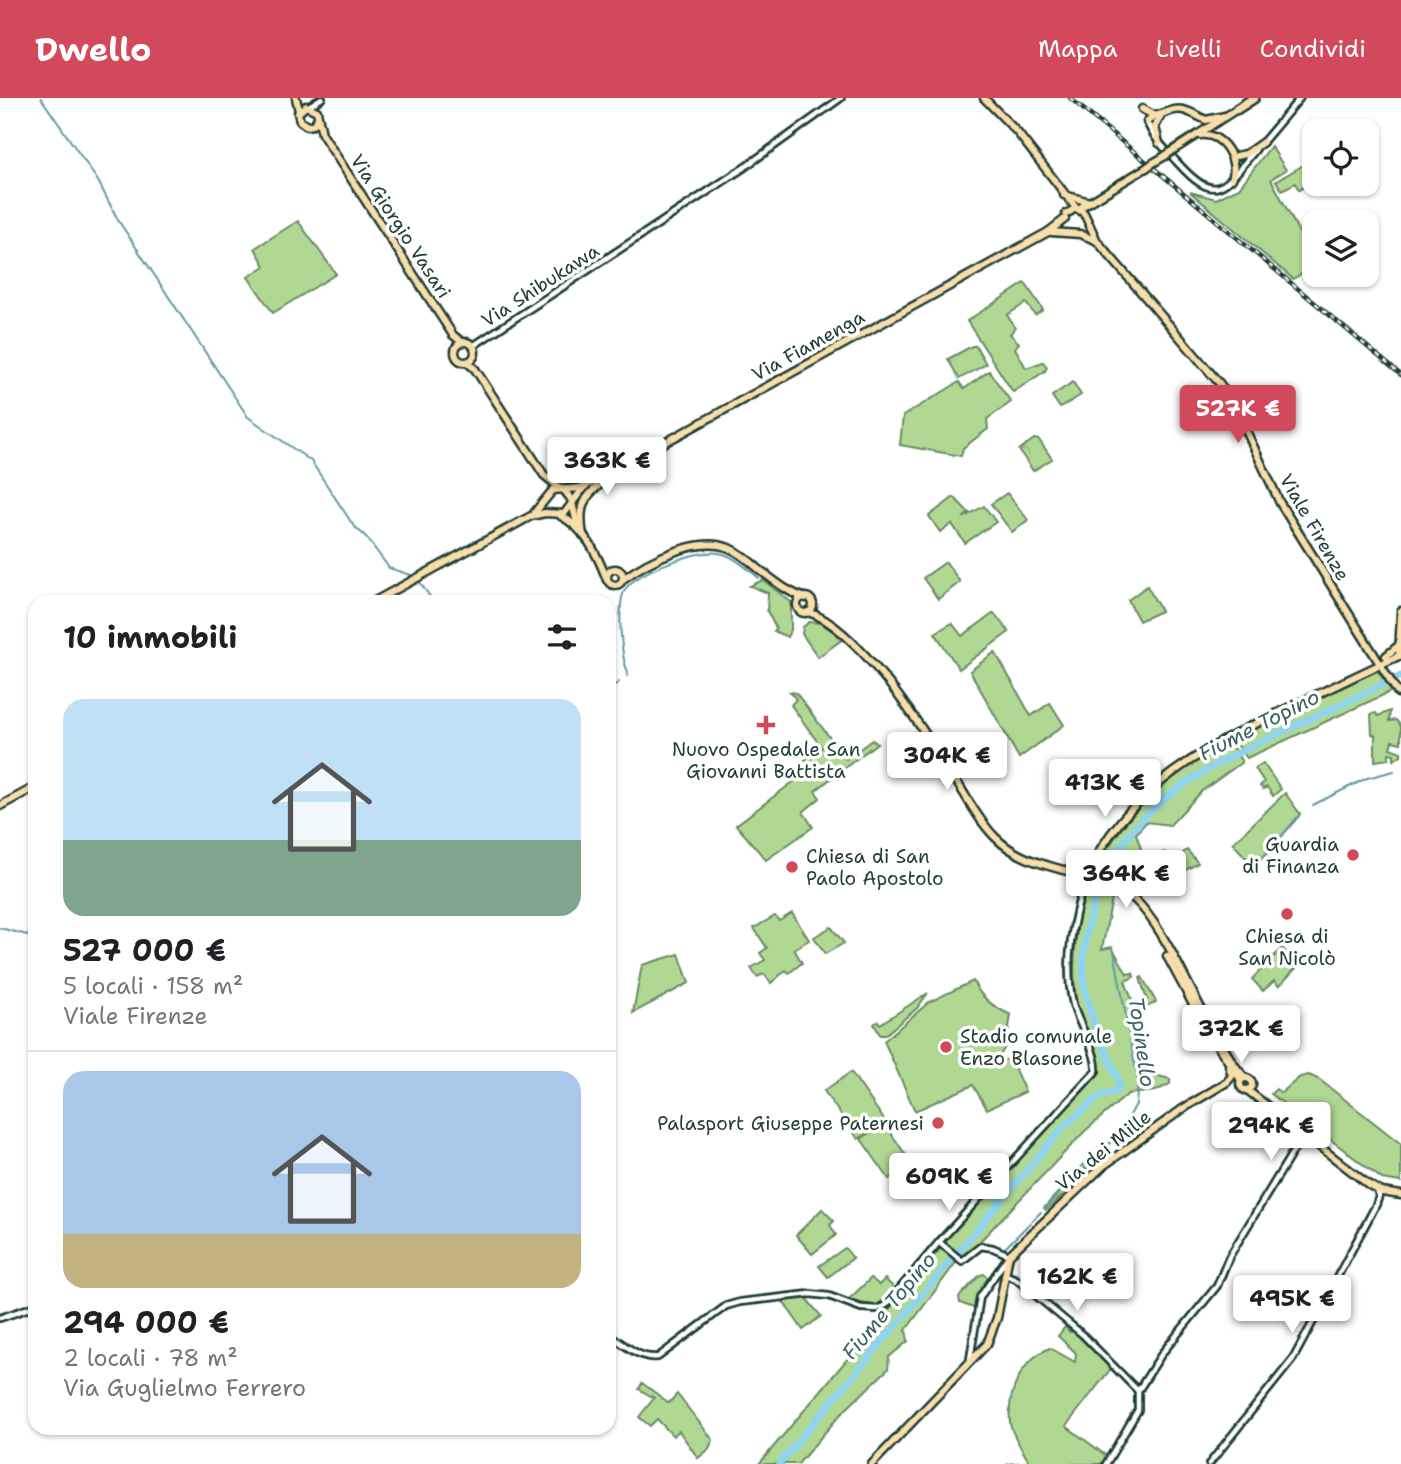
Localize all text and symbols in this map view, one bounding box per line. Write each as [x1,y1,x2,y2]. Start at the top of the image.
text: Dwello [35,27,151,72]
text: Mappa [1038,33,1118,65]
text: Livelli [1156,33,1222,65]
text: Condividi [1260,33,1366,65]
map controls [1302,119,1379,287]
button: locate [1302,119,1379,196]
street label: Via Giorgio Vasari [345,149,457,303]
button: layers [1302,210,1379,287]
street label: Via Shibukawa [477,238,604,333]
street label: Via Fiamenga [747,304,869,387]
pin: 527K € [1181,386,1295,445]
text: 527K € [1196,393,1280,423]
pin: 363K € [550,438,664,497]
text: 363K € [563,445,651,475]
street label: Viale Firenze [1274,469,1355,585]
text: 10 immobili [63,617,237,658]
icon: filters [543,618,581,656]
water label: Fiume Topino [1194,682,1324,768]
marker: Nuovo Ospedale San Giovanni Battista [756,715,776,735]
pin: 304K € [890,732,1004,792]
place label: Nuovo Ospedale San Giovanni Battista [672,737,860,784]
text: 304K € [903,740,991,770]
icon: home [259,744,385,870]
pin: 413K € [1048,760,1162,819]
text: 413K € [1065,767,1145,797]
place label: Guardia di Finanza [1242,832,1339,879]
place label: Chiesa di San Paolo Apostolo [806,844,944,891]
marker: Guardia di Finanza [1345,847,1361,863]
pin: 364K € [1069,850,1183,910]
text: 364K € [1082,858,1170,888]
marker: Chiesa di San Paolo Apostolo [784,859,800,875]
marker: Chiesa di San Nicolò [1279,906,1295,922]
place label: Chiesa di San Nicolò [1238,924,1336,971]
text: 527 000 € [63,930,226,971]
text: 5 locali · 158 m² [63,971,243,1001]
water label: Topinello [1122,995,1162,1089]
text: Viale Firenze [63,1001,208,1031]
pin: 372K € [1184,1006,1298,1065]
text: 372K € [1198,1013,1284,1043]
place label: Stadio comunale Enzo Blasone [960,1024,1112,1071]
marker: Stadio comunale Enzo Blasone [938,1039,954,1055]
pin: 294K € [1214,1102,1328,1162]
street label: Via dei Mille [1050,1104,1156,1197]
text: 294K € [1228,1110,1314,1140]
place label: Palasport Giuseppe Paternesi [657,1111,924,1136]
marker: Palasport Giuseppe Paternesi [930,1115,946,1131]
icon: home [259,1116,385,1242]
pin: 609K € [892,1154,1006,1213]
text: 609K € [905,1161,993,1191]
water label: Fiume Topino [836,1246,942,1366]
pin: 162K € [1020,1254,1134,1313]
text: 162K € [1036,1261,1118,1291]
pin: 495K € [1235,1276,1349,1335]
text: 495K € [1249,1283,1335,1313]
text: 294 000 € [63,1302,229,1343]
text: 2 locali · 78 m² [63,1343,238,1373]
text: Via Guglielmo Ferrero [63,1373,306,1403]

